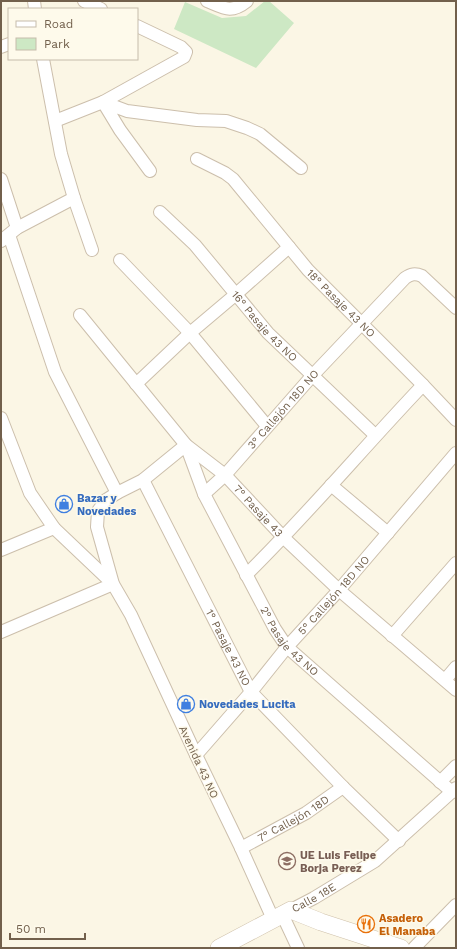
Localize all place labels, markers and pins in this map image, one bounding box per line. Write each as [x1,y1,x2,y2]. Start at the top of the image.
place label: Bazar y Novedades [77,492,137,518]
shop icon: Bazar y Novedades [54,494,74,514]
shop icon: Novedades Lucita [176,694,196,714]
place label: Novedades Lucita [199,698,296,711]
place label: UE Luis Felipe Borja Perez [300,849,376,875]
school or university icon: UE Luis Felipe Borja Perez [277,851,297,871]
place label: Asadero El Manaba [379,912,436,938]
restaurant icon: Asadero El Manaba [356,914,376,934]

